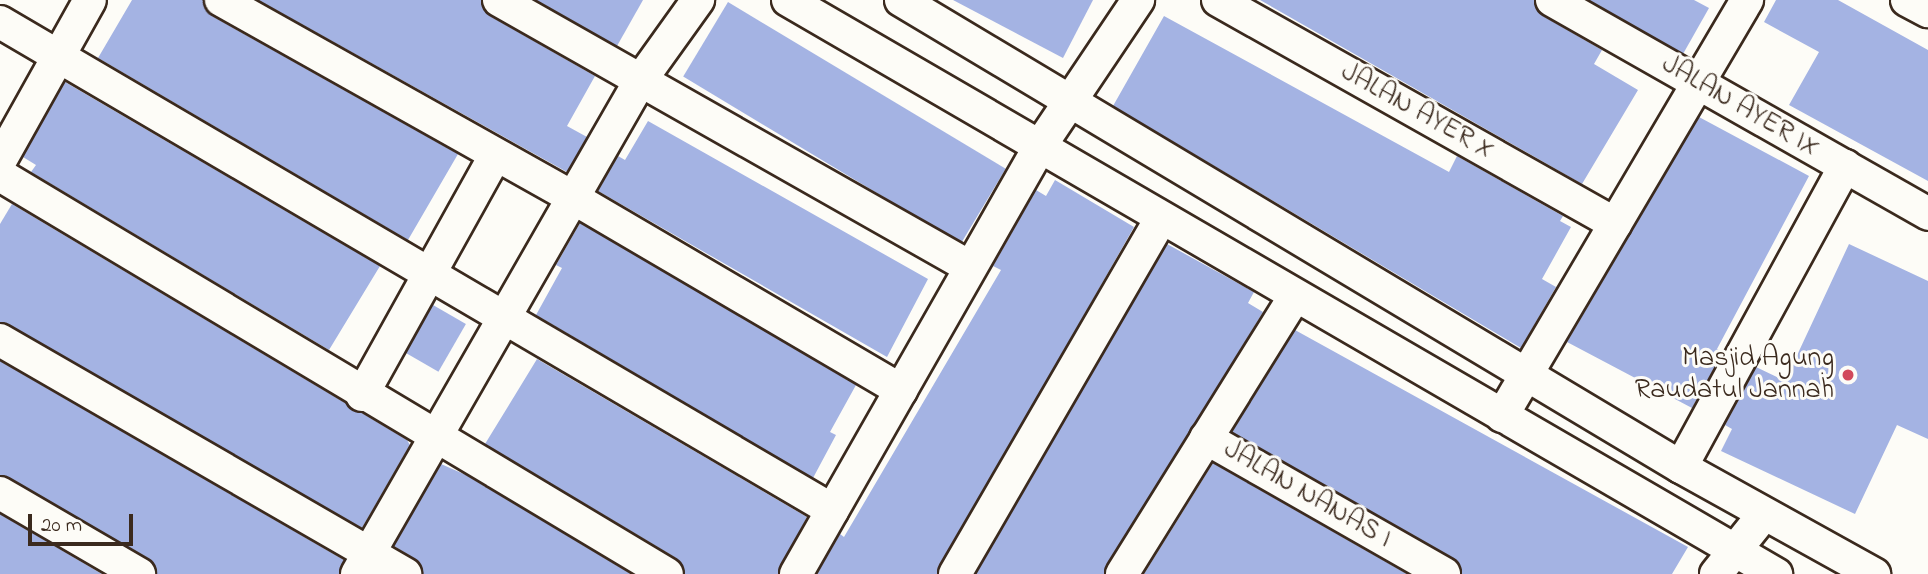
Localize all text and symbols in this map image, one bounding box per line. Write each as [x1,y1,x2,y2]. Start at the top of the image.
street label: JALAN AYER IX [1655,48,1825,166]
street label: JALAN AYER X [1334,56,1500,168]
place label: Masjid Agung Raudatul Jannah [1635,342,1834,408]
marker: Masjid Agung Raudatul Jannah [1840,367,1856,383]
street label: JALAN NANAS I [1217,433,1397,557]
scale bar [32,500,136,544]
text: 20 m [41,511,82,541]

